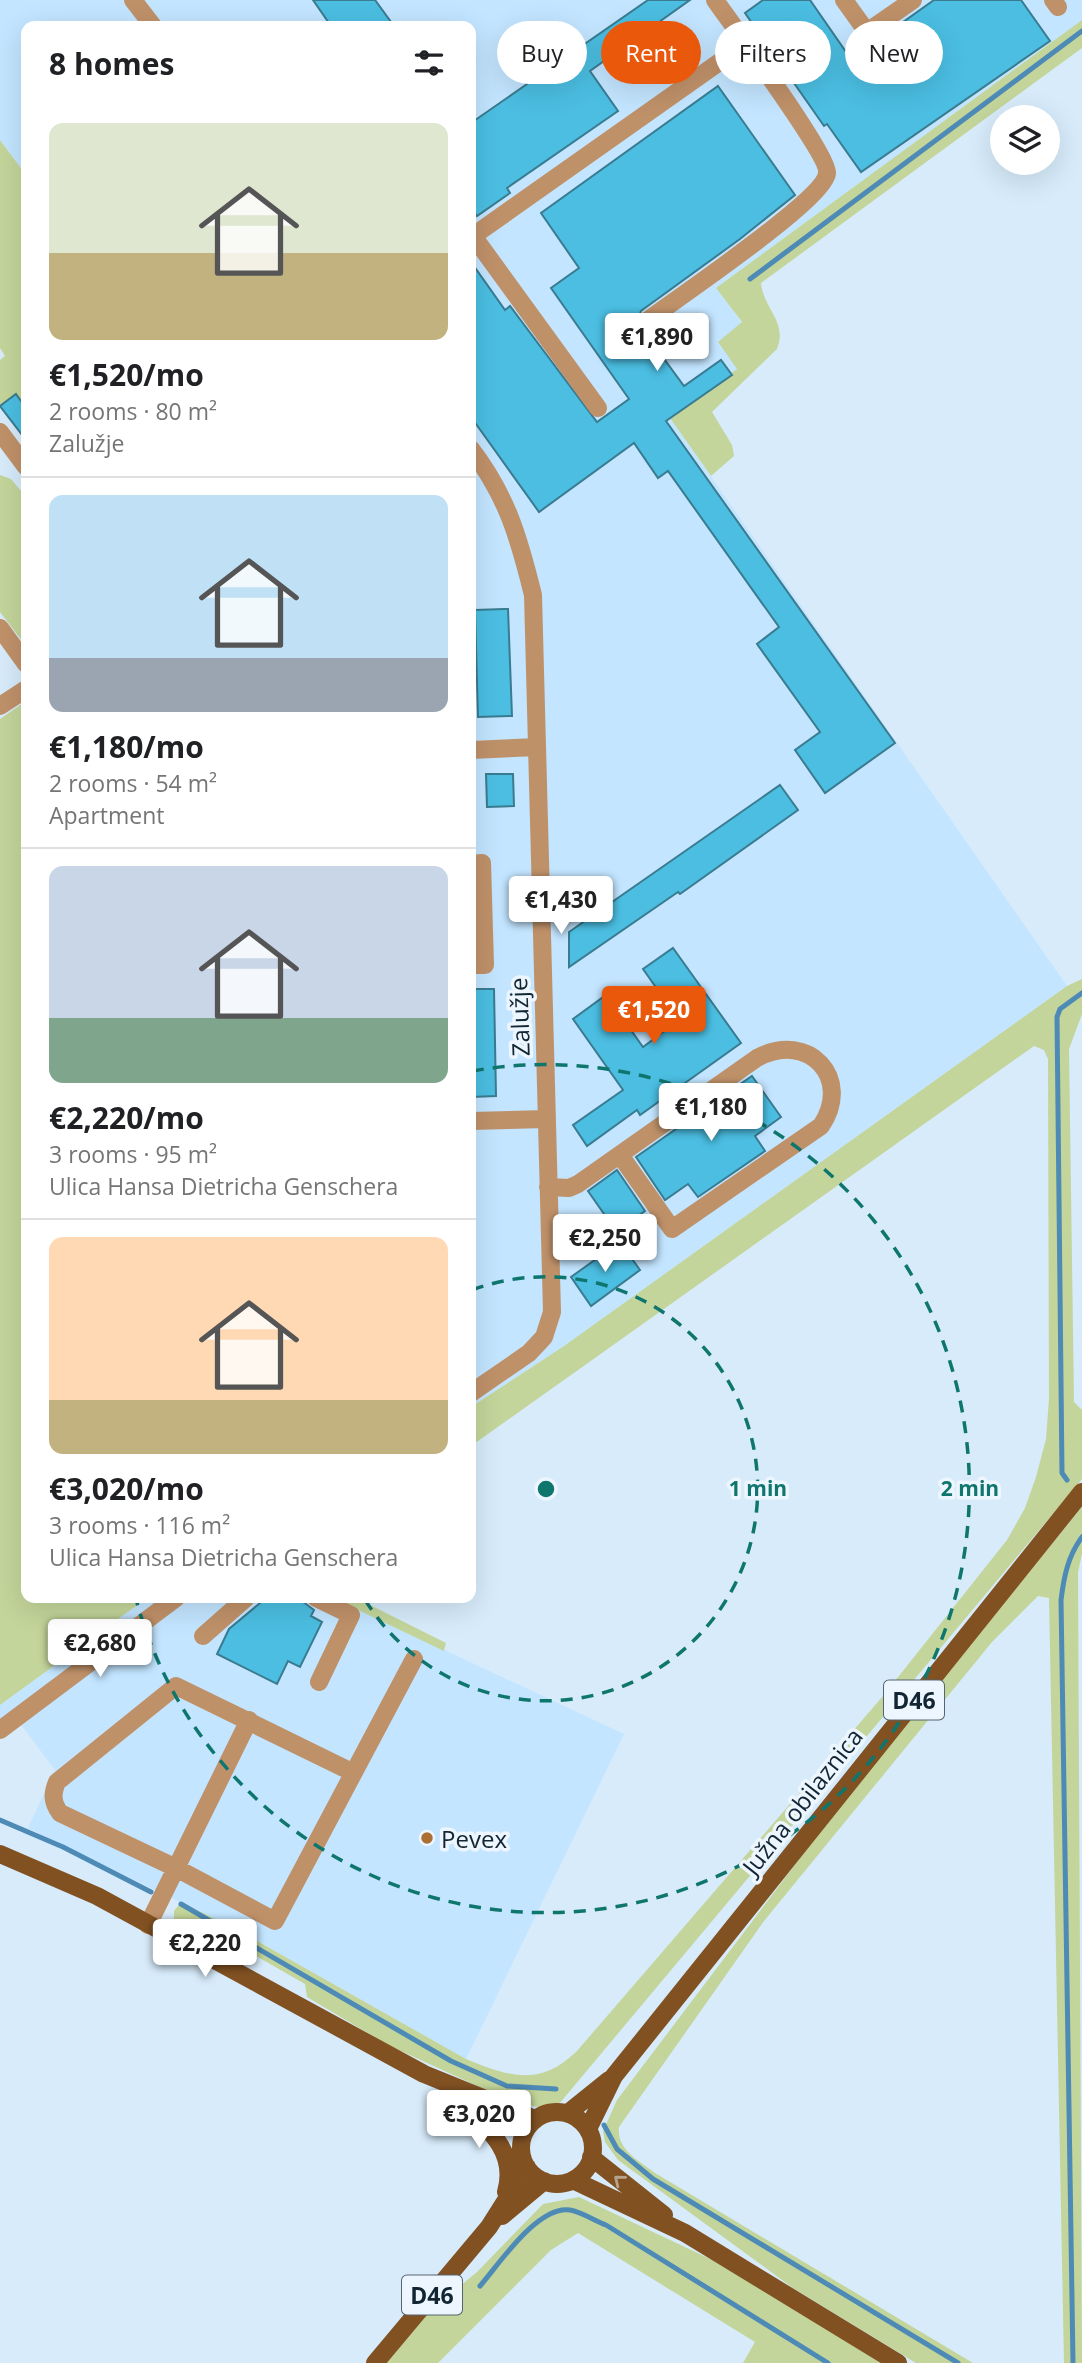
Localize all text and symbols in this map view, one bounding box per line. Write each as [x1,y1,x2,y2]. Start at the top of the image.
chip: Buy [497,21,587,84]
chip: Rent [601,21,701,84]
chip: Filters [715,21,831,84]
chip: New [845,21,943,84]
text: 8 homes [49,43,174,84]
icon: filters [410,44,448,82]
map controls [990,105,1060,175]
button: layers [990,105,1060,175]
icon: home [186,168,312,294]
pin: €1,890 [600,314,714,373]
text: €1,890 [621,320,693,352]
text: €1,520/mo [49,354,204,395]
text: 2 rooms · 80 m² [49,395,217,427]
text: Zalužje [49,427,124,459]
icon: home [186,540,312,666]
text: €1,180/mo [49,726,204,767]
text: 2 rooms · 54 m² [49,767,217,799]
text: Apartment [49,799,165,831]
pin: €1,430 [504,876,618,936]
text: €1,430 [525,883,597,915]
icon: home [186,911,312,1037]
street label: Zalužje [501,977,537,1057]
pin: €1,520 [597,986,711,1046]
text: €1,520 [618,993,690,1025]
pin: €1,180 [654,1084,768,1143]
text: €1,180 [675,1090,747,1122]
text: €2,220/mo [49,1097,204,1138]
text: 3 rooms · 95 m² [49,1138,217,1170]
text: Ulica Hansa Dietricha Genschera [49,1170,398,1202]
pin: €2,250 [548,1214,662,1274]
text: €2,250 [569,1221,641,1253]
icon: home [186,1282,312,1408]
text: €3,020/mo [49,1468,204,1509]
text: 1 min [729,1474,787,1502]
text: 2 min [941,1474,999,1502]
centre of rings [534,1477,558,1501]
text: 3 rooms · 116 m² [49,1509,230,1541]
text: Ulica Hansa Dietricha Genschera [49,1541,398,1573]
pin: €2,680 [43,1620,157,1679]
text: €2,680 [64,1626,136,1658]
road number: D46 [884,1680,944,1720]
street label: Južna obilaznica [733,1721,870,1883]
place label: Pevex [441,1822,507,1855]
marker: Pevex [419,1830,435,1846]
pin: €2,220 [148,1920,262,1979]
text: €2,220 [169,1926,241,1958]
pin: €3,020 [422,2090,536,2150]
text: €3,020 [443,2097,515,2129]
one-way arrow [615,2175,627,2188]
road number: D46 [402,2276,462,2314]

